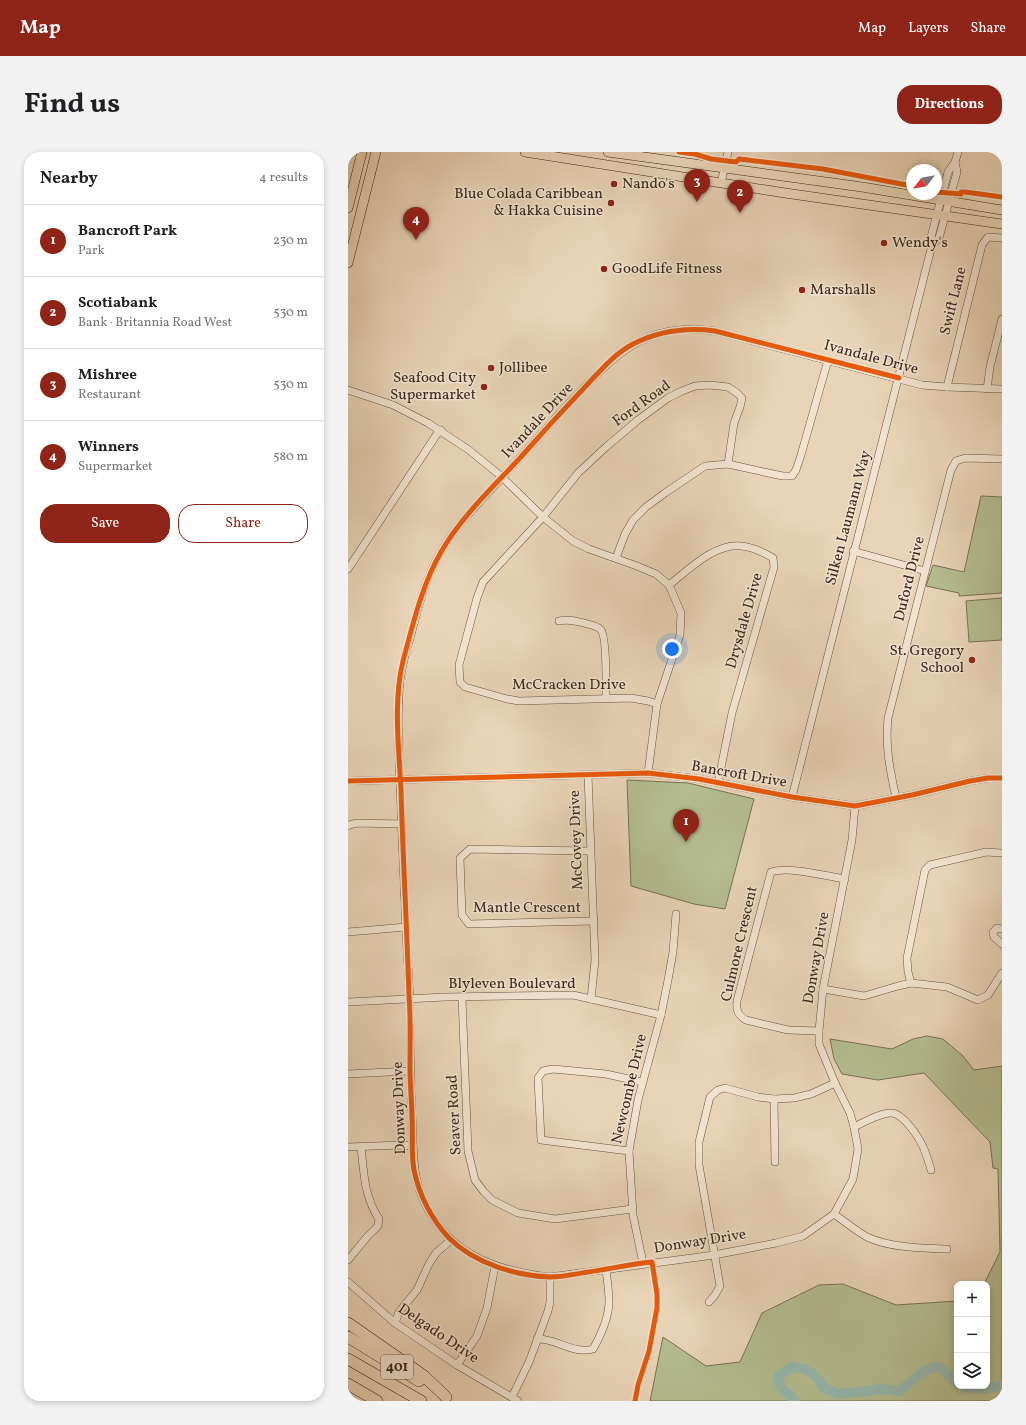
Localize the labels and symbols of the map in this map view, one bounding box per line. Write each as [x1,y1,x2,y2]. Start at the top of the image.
north arrow [906,164,942,200]
pin: 3 [684,169,710,202]
place label: Nando's [622,174,675,195]
marker: Nando's [609,179,619,189]
pin: 2 [727,180,753,213]
place label: Blue Colada Caribbean & Hakka Cuisine [454,184,603,222]
marker: Blue Colada Caribbean & Hakka Cuisine [606,198,616,208]
pin: 4 [403,207,429,240]
place label: Wendy's [892,233,948,254]
marker: Wendy's [879,238,889,248]
place label: GoodLife Fitness [612,259,722,280]
marker: GoodLife Fitness [599,264,609,274]
street label: Swift Lane [935,265,973,337]
place label: Marshalls [810,280,876,301]
marker: Marshalls [797,285,807,295]
street label: Ivandale Drive [822,335,920,381]
place label: Jollibee [499,358,548,379]
marker: Jollibee [486,363,496,373]
place label: Seafood City Supermarket [390,368,476,406]
street label: Ford Road [609,376,675,432]
street label: Ivandale Drive [497,378,579,464]
marker: Seafood City Supermarket [479,382,489,392]
street label: Silken Laumann Way [821,448,877,588]
street label: Duford Drive [889,534,931,624]
street label: Drysdale Drive [721,571,769,671]
your location [662,639,682,659]
place label: St. Gregory School [890,641,964,679]
marker: St. Gregory School [967,655,977,665]
street label: McCracken Drive [512,675,626,696]
street label: Bancroft Drive [690,756,788,794]
street label: McCovey Drive [565,790,589,890]
pin: 1 [673,809,699,842]
street label: Culmore Crescent [716,884,764,1004]
street label: Mantle Crescent [473,898,581,919]
street label: Donway Drive [799,910,835,1006]
street label: Blyleven Boulevard [448,974,576,995]
street label: Newcombe Drive [607,1032,653,1146]
street label: Donway Drive [388,1061,412,1155]
street label: Seaver Road [442,1074,468,1156]
street label: Donway Drive [652,1224,748,1260]
street label: Delgado Drive [393,1299,483,1369]
road number: 401 [381,1355,413,1379]

